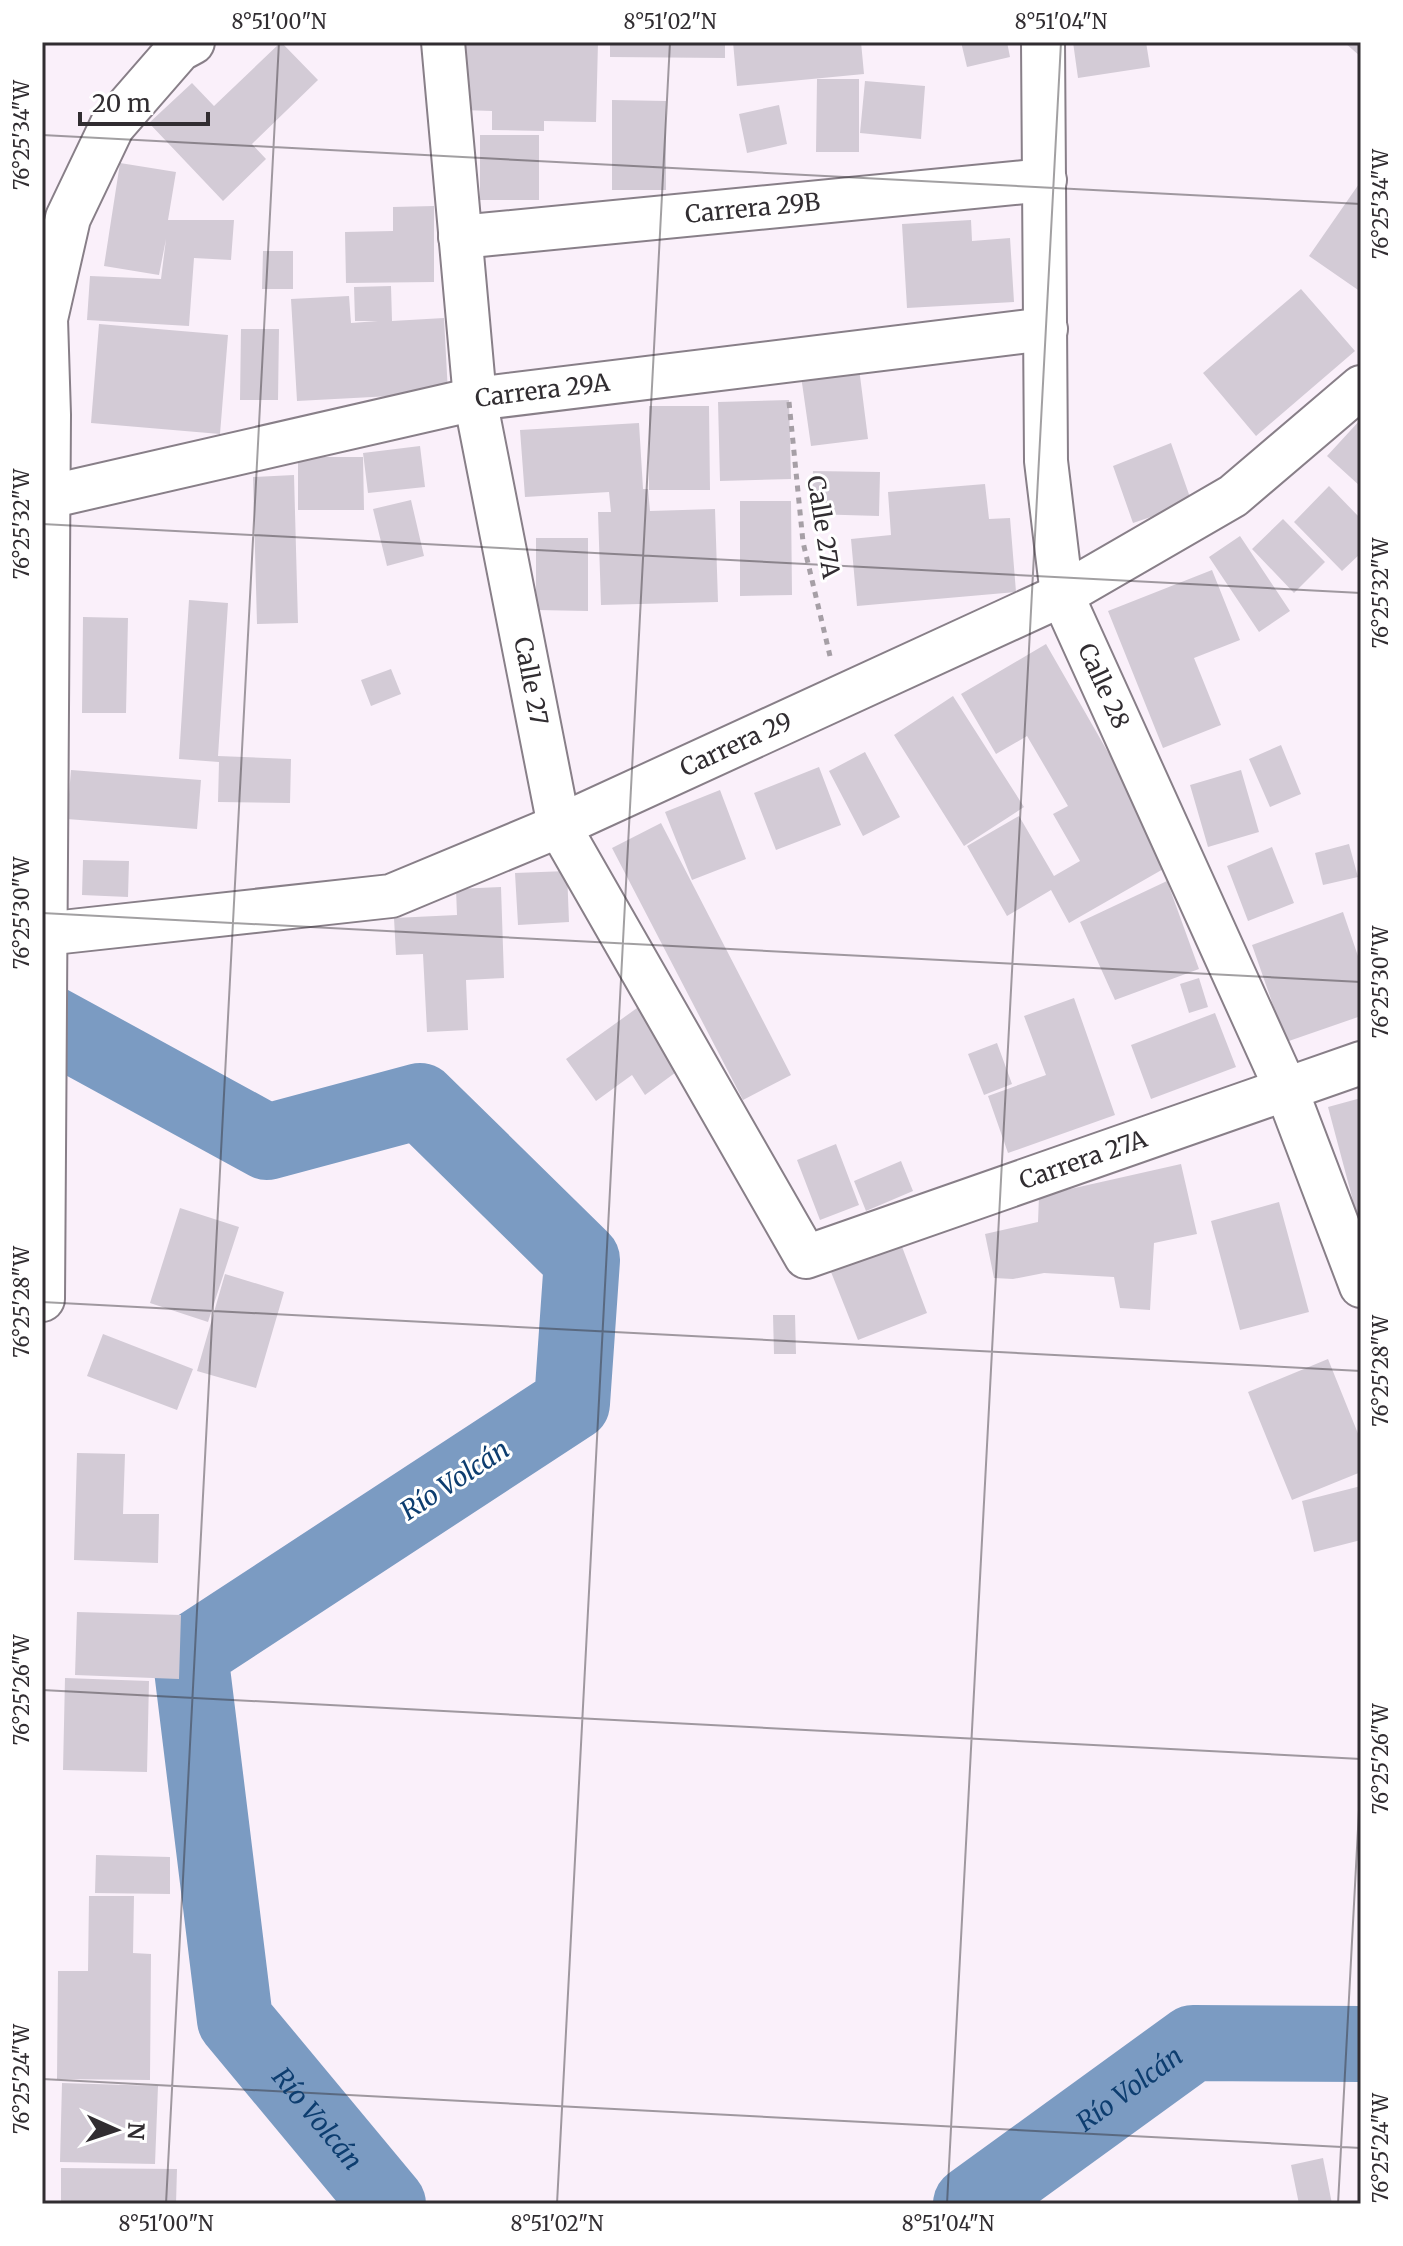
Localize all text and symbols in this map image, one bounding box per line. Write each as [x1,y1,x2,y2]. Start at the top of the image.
text: 8°51'00"N [231,9,327,34]
text: 8°51'02"N [624,9,717,34]
text: 8°51'04"N [1015,9,1108,34]
scale bar [80,76,208,126]
text: 76°25'34"W [9,79,34,190]
text: 20 m [92,88,151,119]
text: 76°25'34"W [1368,148,1393,259]
street label: Carrera 29B [684,186,821,230]
street label: Carrera 29A [473,366,612,414]
text: 76°25'32"W [9,468,34,579]
street label: Calle 27A [800,473,847,582]
text: 76°25'32"W [1368,537,1393,648]
street label: Calle 27 [507,634,555,728]
street label: Calle 28 [1071,638,1137,733]
street label: Carrera 29 [675,705,797,783]
text: 76°25'30"W [9,856,34,969]
text: 76°25'30"W [1368,925,1393,1038]
street label: Carrera 27A [1015,1123,1152,1196]
text: 76°25'28"W [9,1245,34,1358]
text: 76°25'28"W [1368,1314,1393,1427]
water label: Río Volcán [394,1432,515,1527]
text: 76°25'26"W [9,1634,34,1745]
text: 76°25'26"W [1368,1703,1393,1814]
text: 76°25'24"W [9,2023,34,2134]
water label: Río Volcán [1070,2039,1189,2138]
water label: Río Volcán [265,2061,370,2176]
north arrow [76,2090,156,2170]
text: 76°25'24"W [1368,2092,1393,2203]
text: N [122,2122,150,2141]
text: 8°51'00"N [118,2211,214,2236]
text: 8°51'02"N [511,2211,604,2236]
text: 8°51'04"N [902,2211,995,2236]

